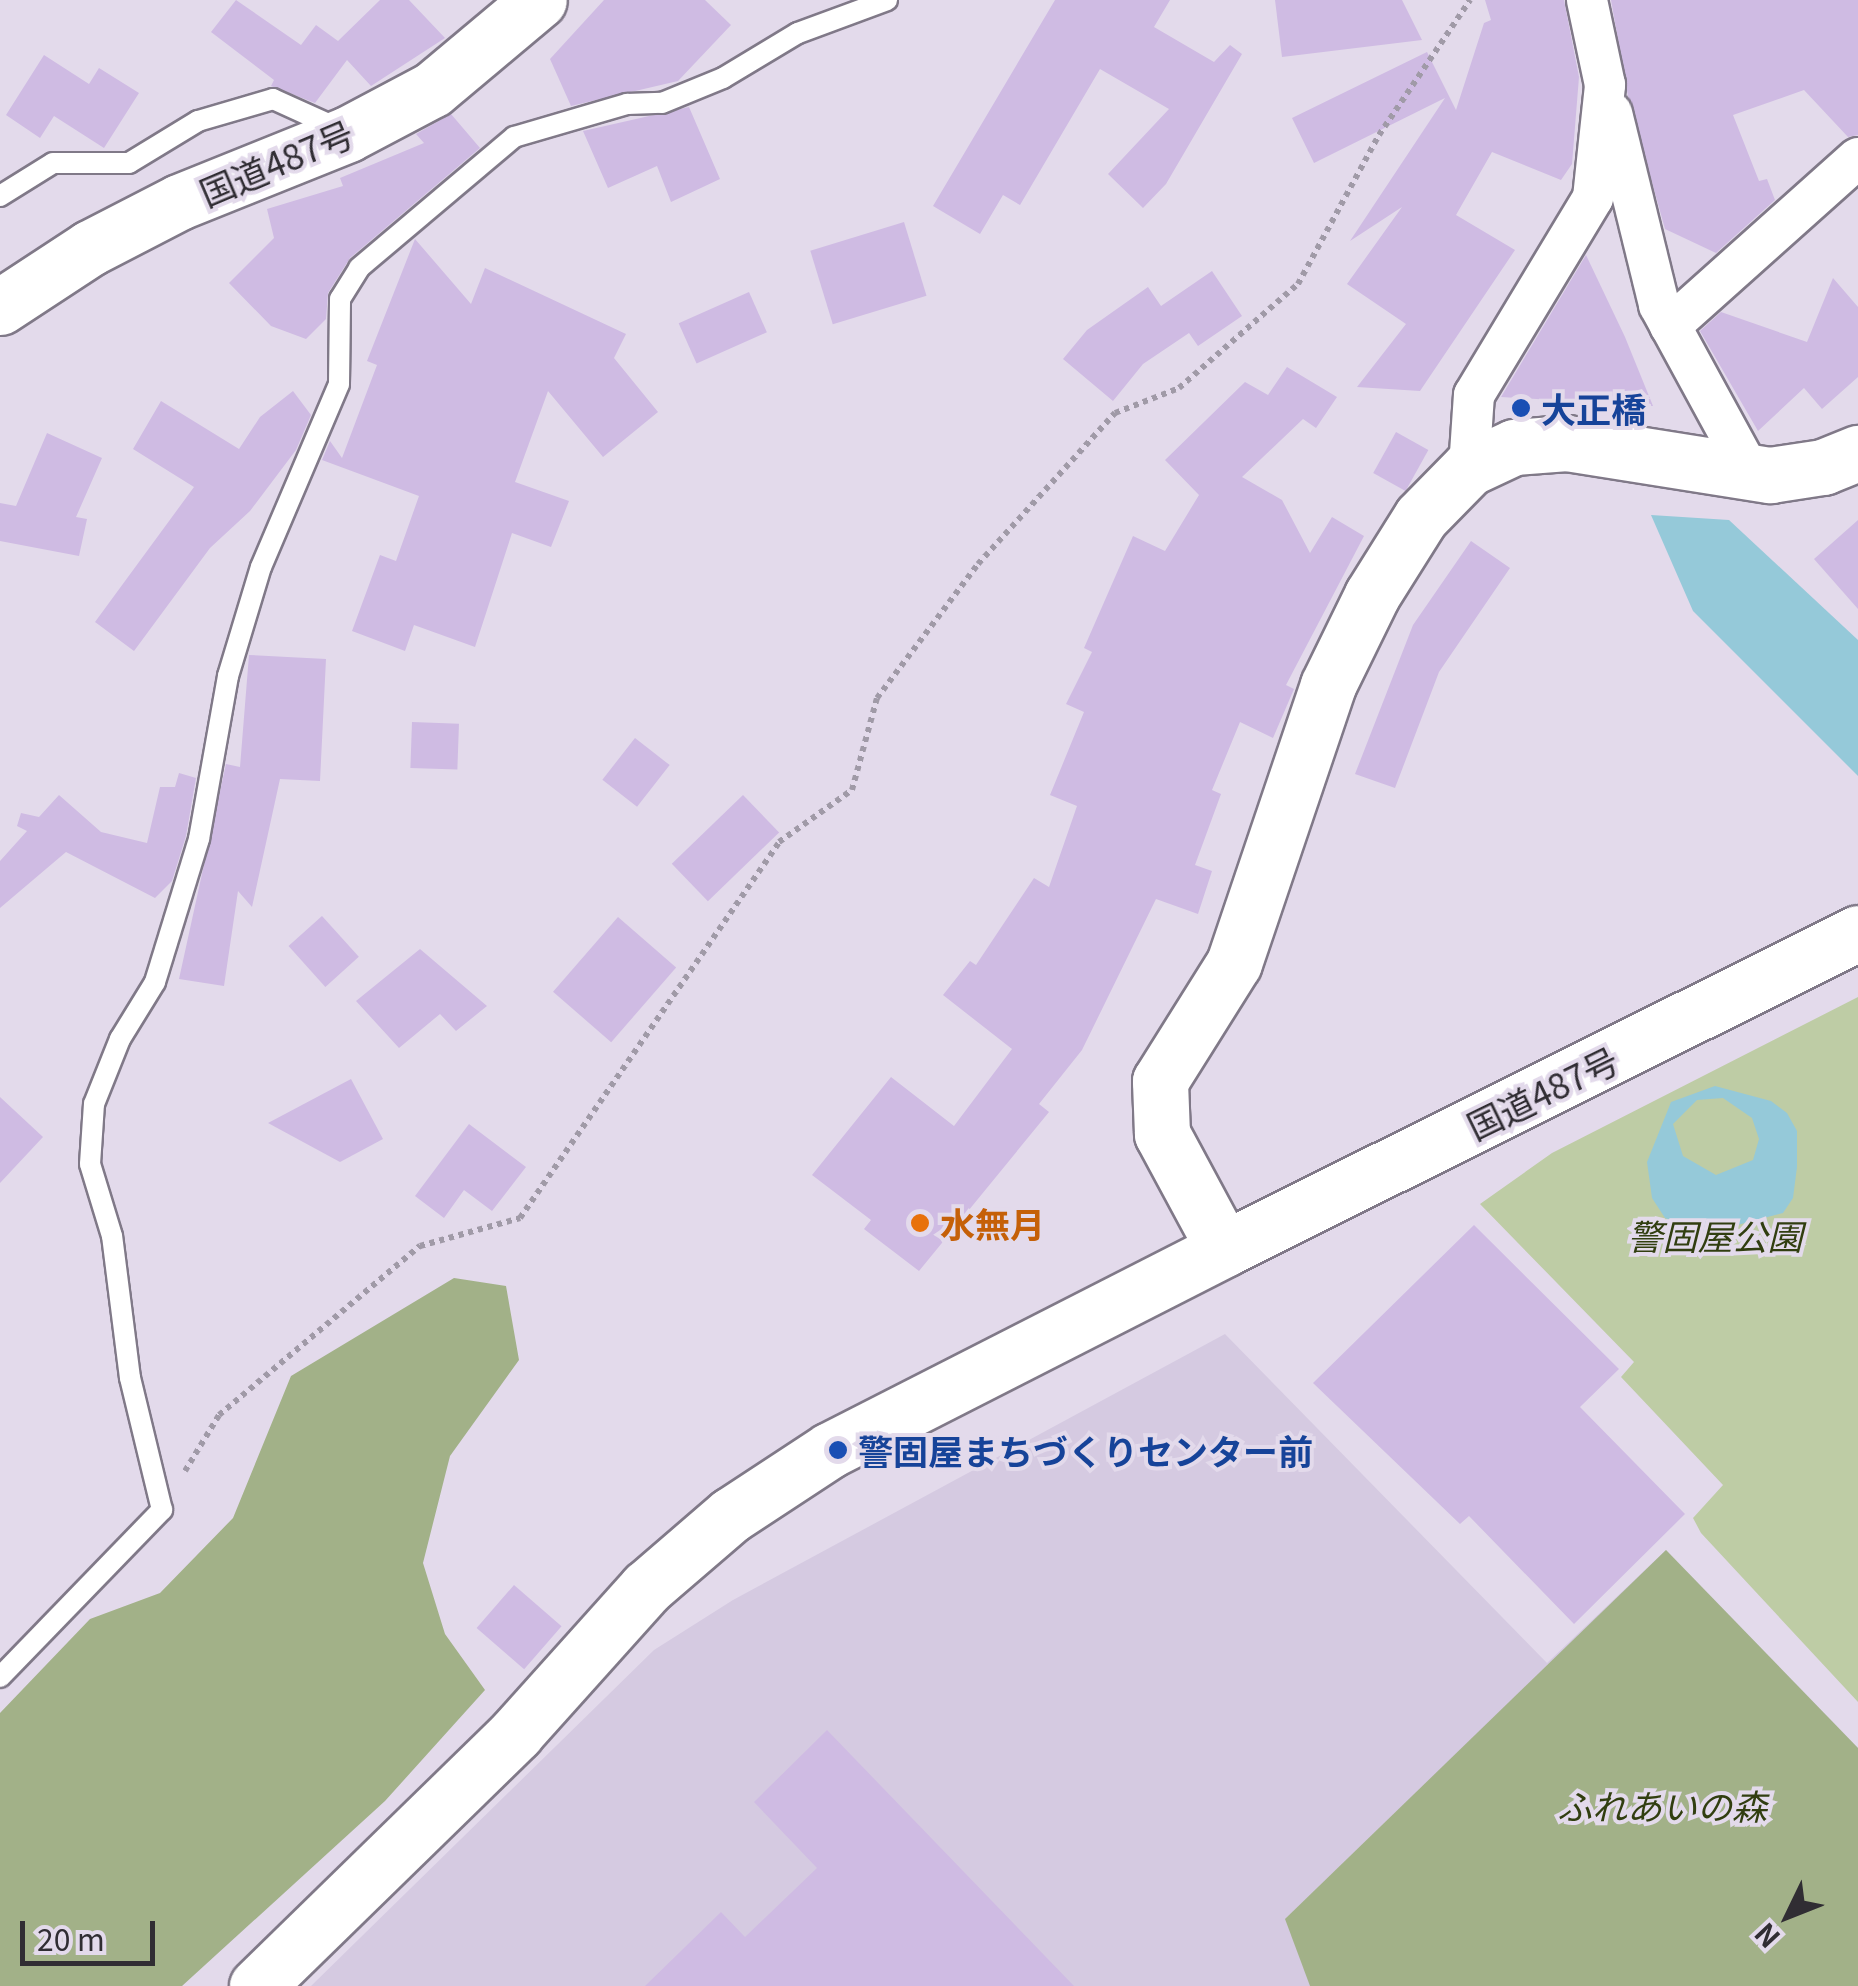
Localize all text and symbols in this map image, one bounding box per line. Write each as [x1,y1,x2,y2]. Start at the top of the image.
street label: 国道487号 [193,111,359,213]
place label: 大正橋 [1541,387,1646,429]
marker: 大正橋 [1510,397,1532,419]
street label: 国道487号 [1459,1037,1625,1147]
place label: 水無月 [940,1202,1045,1244]
marker: 水無月 [909,1212,931,1234]
park label: 警固屋公園 [1628,1214,1802,1256]
place label: 警固屋まちづくりセンター前 [858,1429,1313,1471]
marker: 警固屋まちづくりセンター前 [827,1439,849,1461]
park label: ふれあいの森 [1557,1784,1767,1826]
north arrow [1738,1866,1838,1966]
scale bar [25,1901,160,1963]
text: N [1744,1915,1788,1958]
text: 20 m [37,1916,105,1960]

